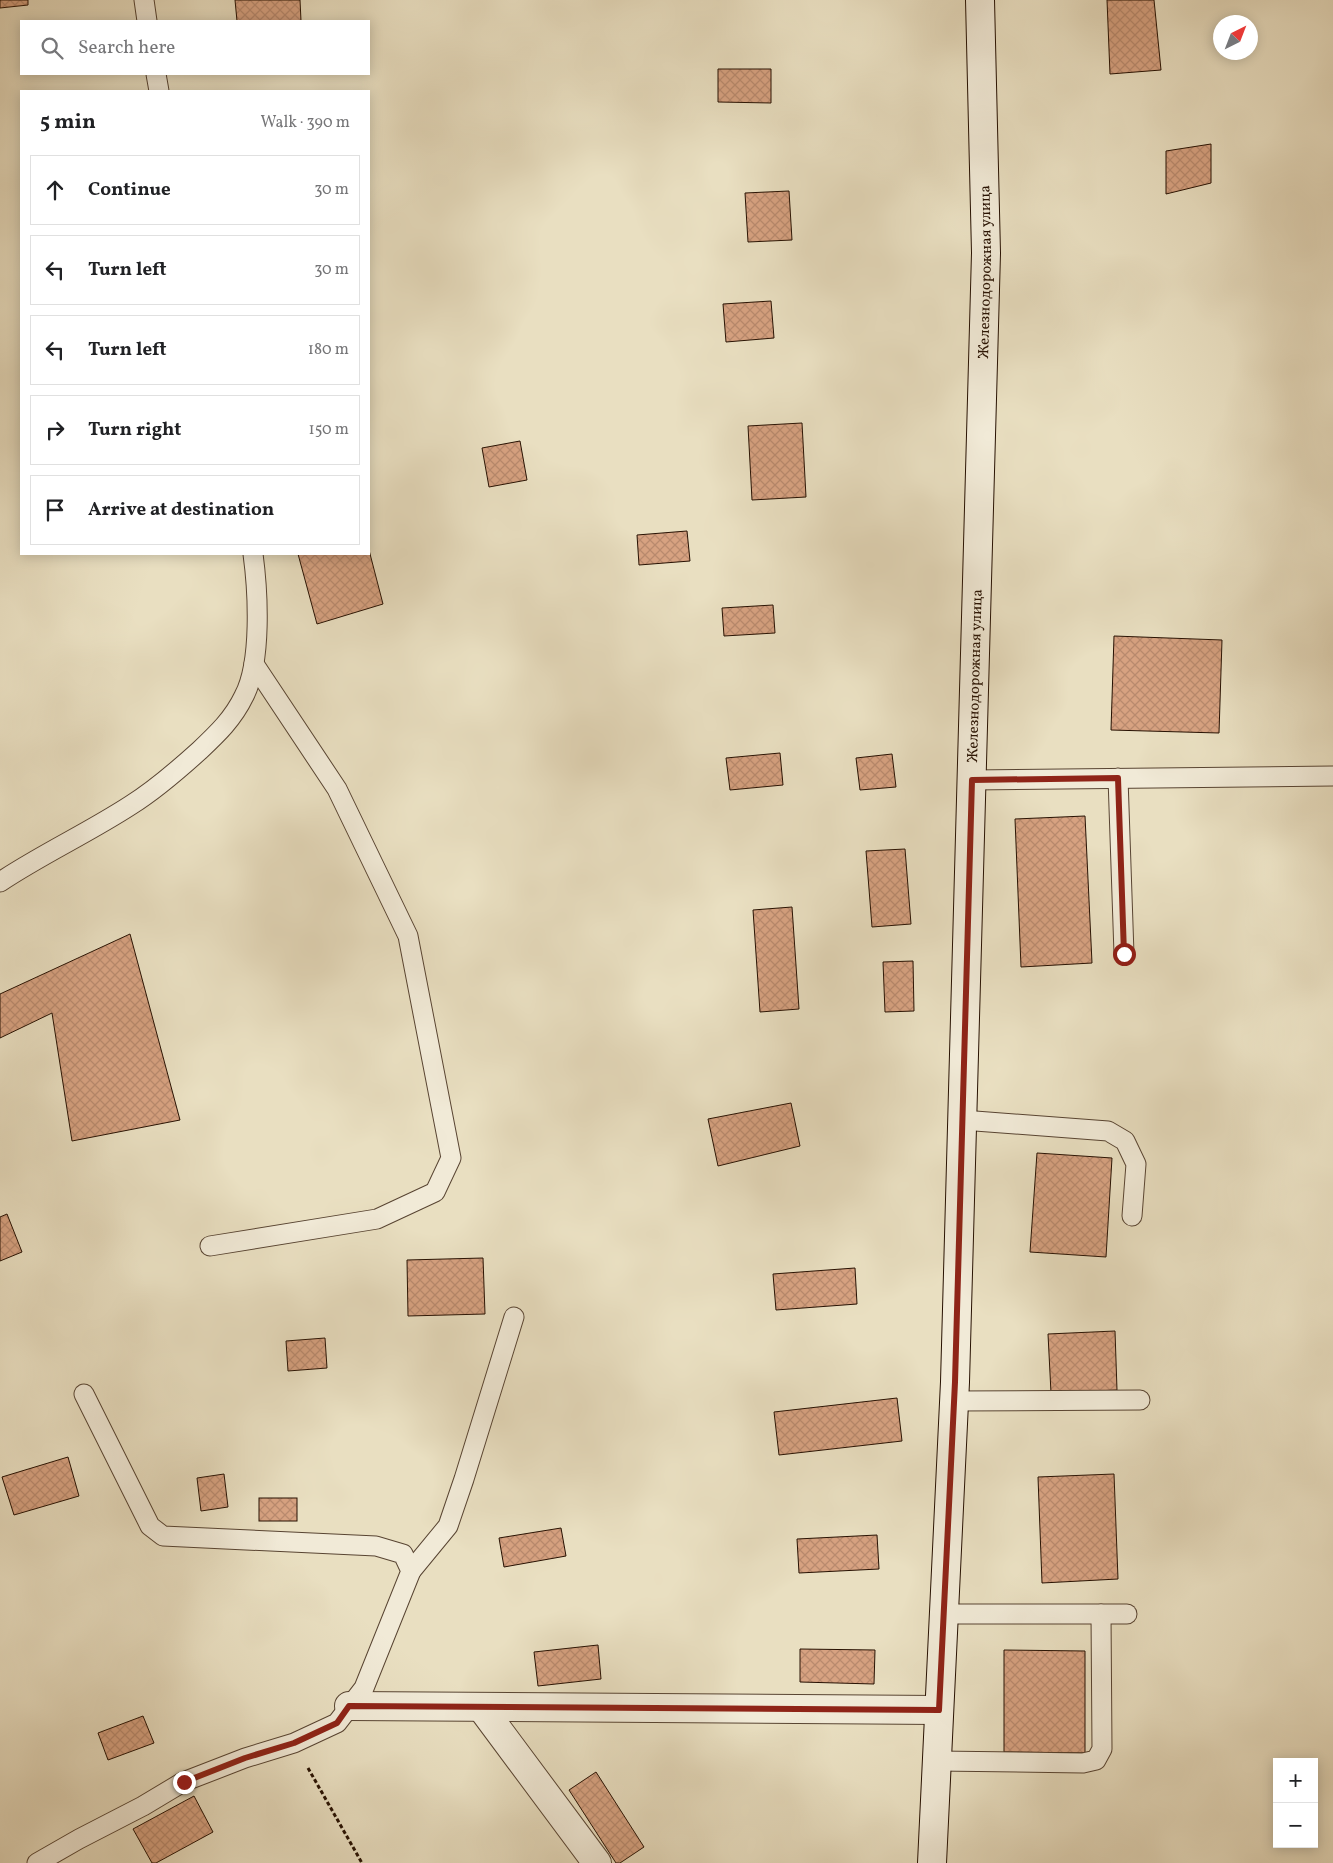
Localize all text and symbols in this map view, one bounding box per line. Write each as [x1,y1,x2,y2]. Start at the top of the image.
north arrow [1213,15,1258,60]
search box [20,20,370,75]
icon: search [38,34,66,62]
text: Search here [78,35,175,61]
text: 5 min [40,108,96,137]
text: Walk · 390 m [261,112,350,134]
icon: ahead [41,176,69,204]
text: Continue [88,177,171,203]
text: 30 m [314,179,349,201]
street label: Железнодорожная улица [974,185,998,359]
icon: left [41,256,69,284]
text: Turn left [88,257,167,283]
text: 30 m [314,259,349,281]
icon: left [41,336,69,364]
text: Turn left [88,337,167,363]
text: 180 m [308,339,349,361]
icon: right [41,416,69,444]
text: Turn right [88,417,181,443]
text: 150 m [308,419,349,441]
icon: arrive [41,496,69,524]
text: Arrive at destination [88,497,274,523]
street label: Железнодорожная улица [963,589,989,763]
route start [1113,943,1136,966]
map controls [1273,1758,1318,1848]
button: + [1273,1758,1318,1803]
route end [173,1771,196,1794]
button: − [1273,1803,1318,1848]

